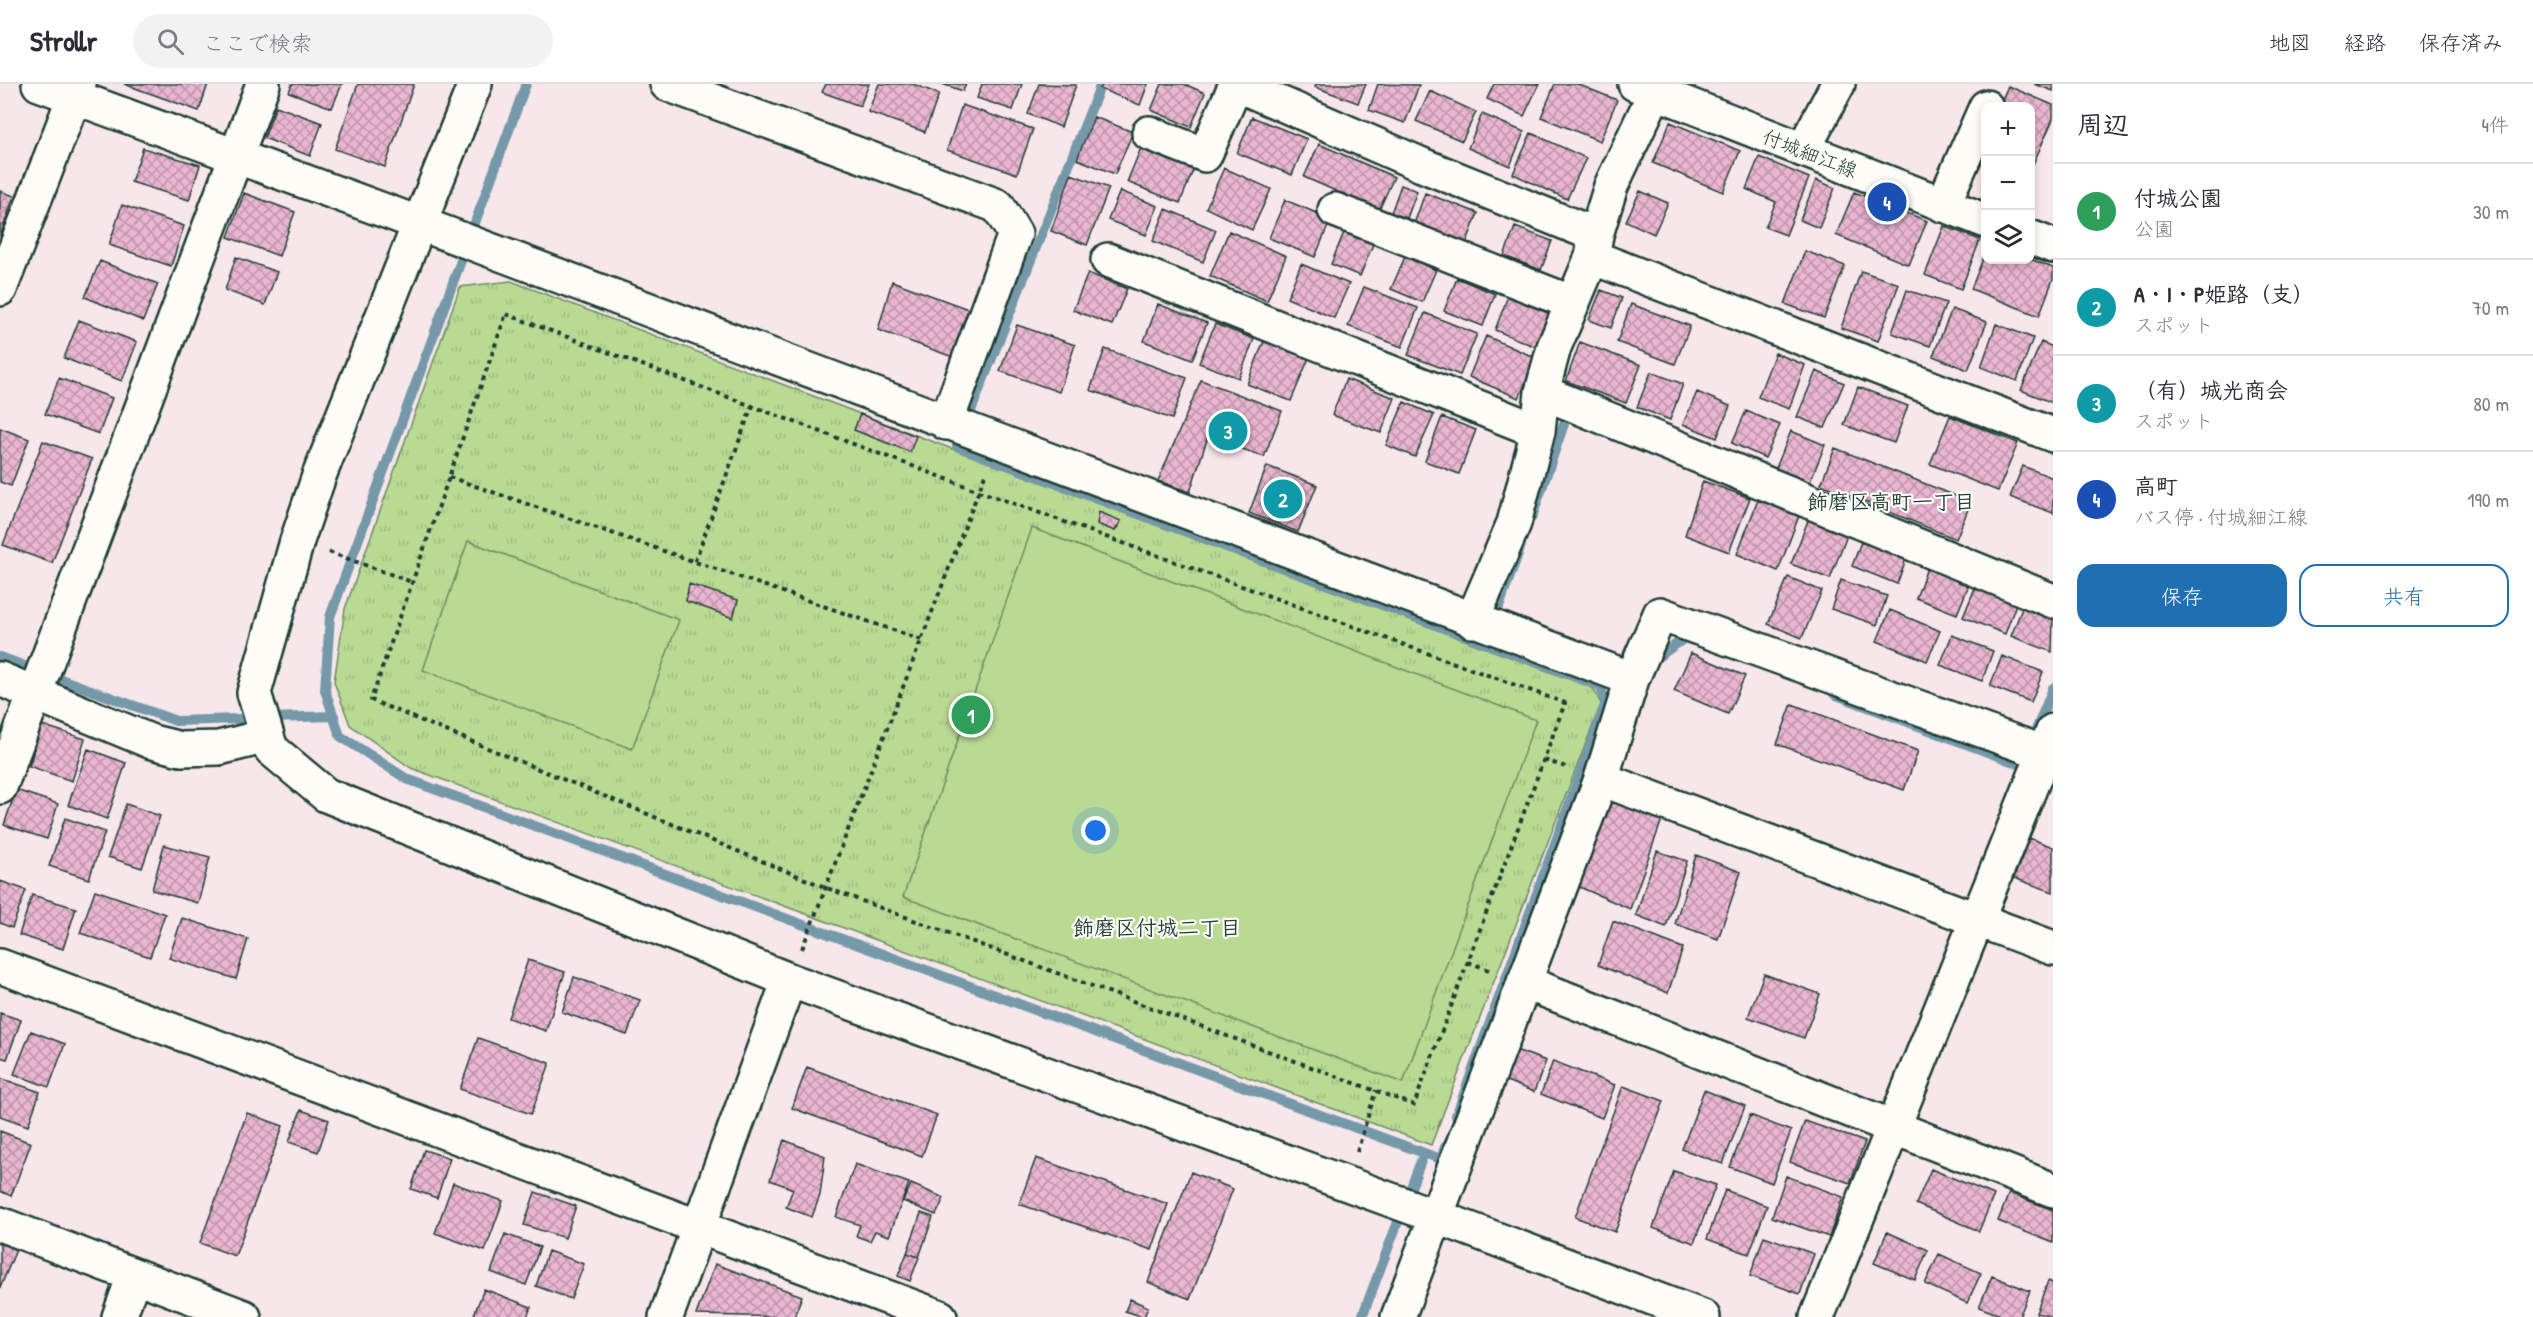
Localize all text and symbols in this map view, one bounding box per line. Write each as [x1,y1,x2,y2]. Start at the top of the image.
search box [133,14,553,68]
text: Strollr [30,22,97,60]
icon: search [154,25,187,58]
text: ここで検索 [202,28,312,58]
text: 地図 [2269,28,2311,57]
text: 経路 [2344,28,2386,57]
text: 保存済み [2419,28,2503,57]
map controls [1981,102,2035,264]
button: + [1981,102,2035,156]
text: 周辺 [2077,107,2129,142]
text: 4件 [2482,111,2509,138]
street label: 付城細江線 [1758,122,1862,184]
button: − [1981,156,2035,210]
pin: 4 [1868,180,1906,224]
text: 付城公園 [2134,183,2222,213]
text: 1 [2093,198,2100,225]
text: 30 m [2473,198,2509,225]
button: layers [1981,210,2035,264]
text: 公園 [2134,215,2174,242]
text: A・I・P姫路（支） [2134,279,2315,309]
text: 2 [2092,294,2101,321]
text: 70 m [2472,294,2509,321]
text: スポット [2134,311,2214,338]
text: （有）城光商会 [2134,375,2288,405]
text: 3 [2092,390,2101,417]
text: 80 m [2473,390,2509,417]
text: スポット [2134,407,2214,434]
pin: 3 [1208,408,1248,454]
text: 高町 [2134,471,2178,501]
pin: 2 [1264,476,1302,522]
text: 4 [2093,486,2100,513]
text: 190 m [2467,486,2509,513]
district label: 飾磨区高町一丁目 [1807,487,1975,516]
text: バス停 · 付城細江線 [2134,503,2307,530]
button: 保存 [2077,564,2287,627]
button: 共有 [2299,564,2509,627]
pin: 1 [952,692,990,738]
your location [1081,816,1110,845]
district label: 飾磨区付城二丁目 [1073,913,1241,942]

